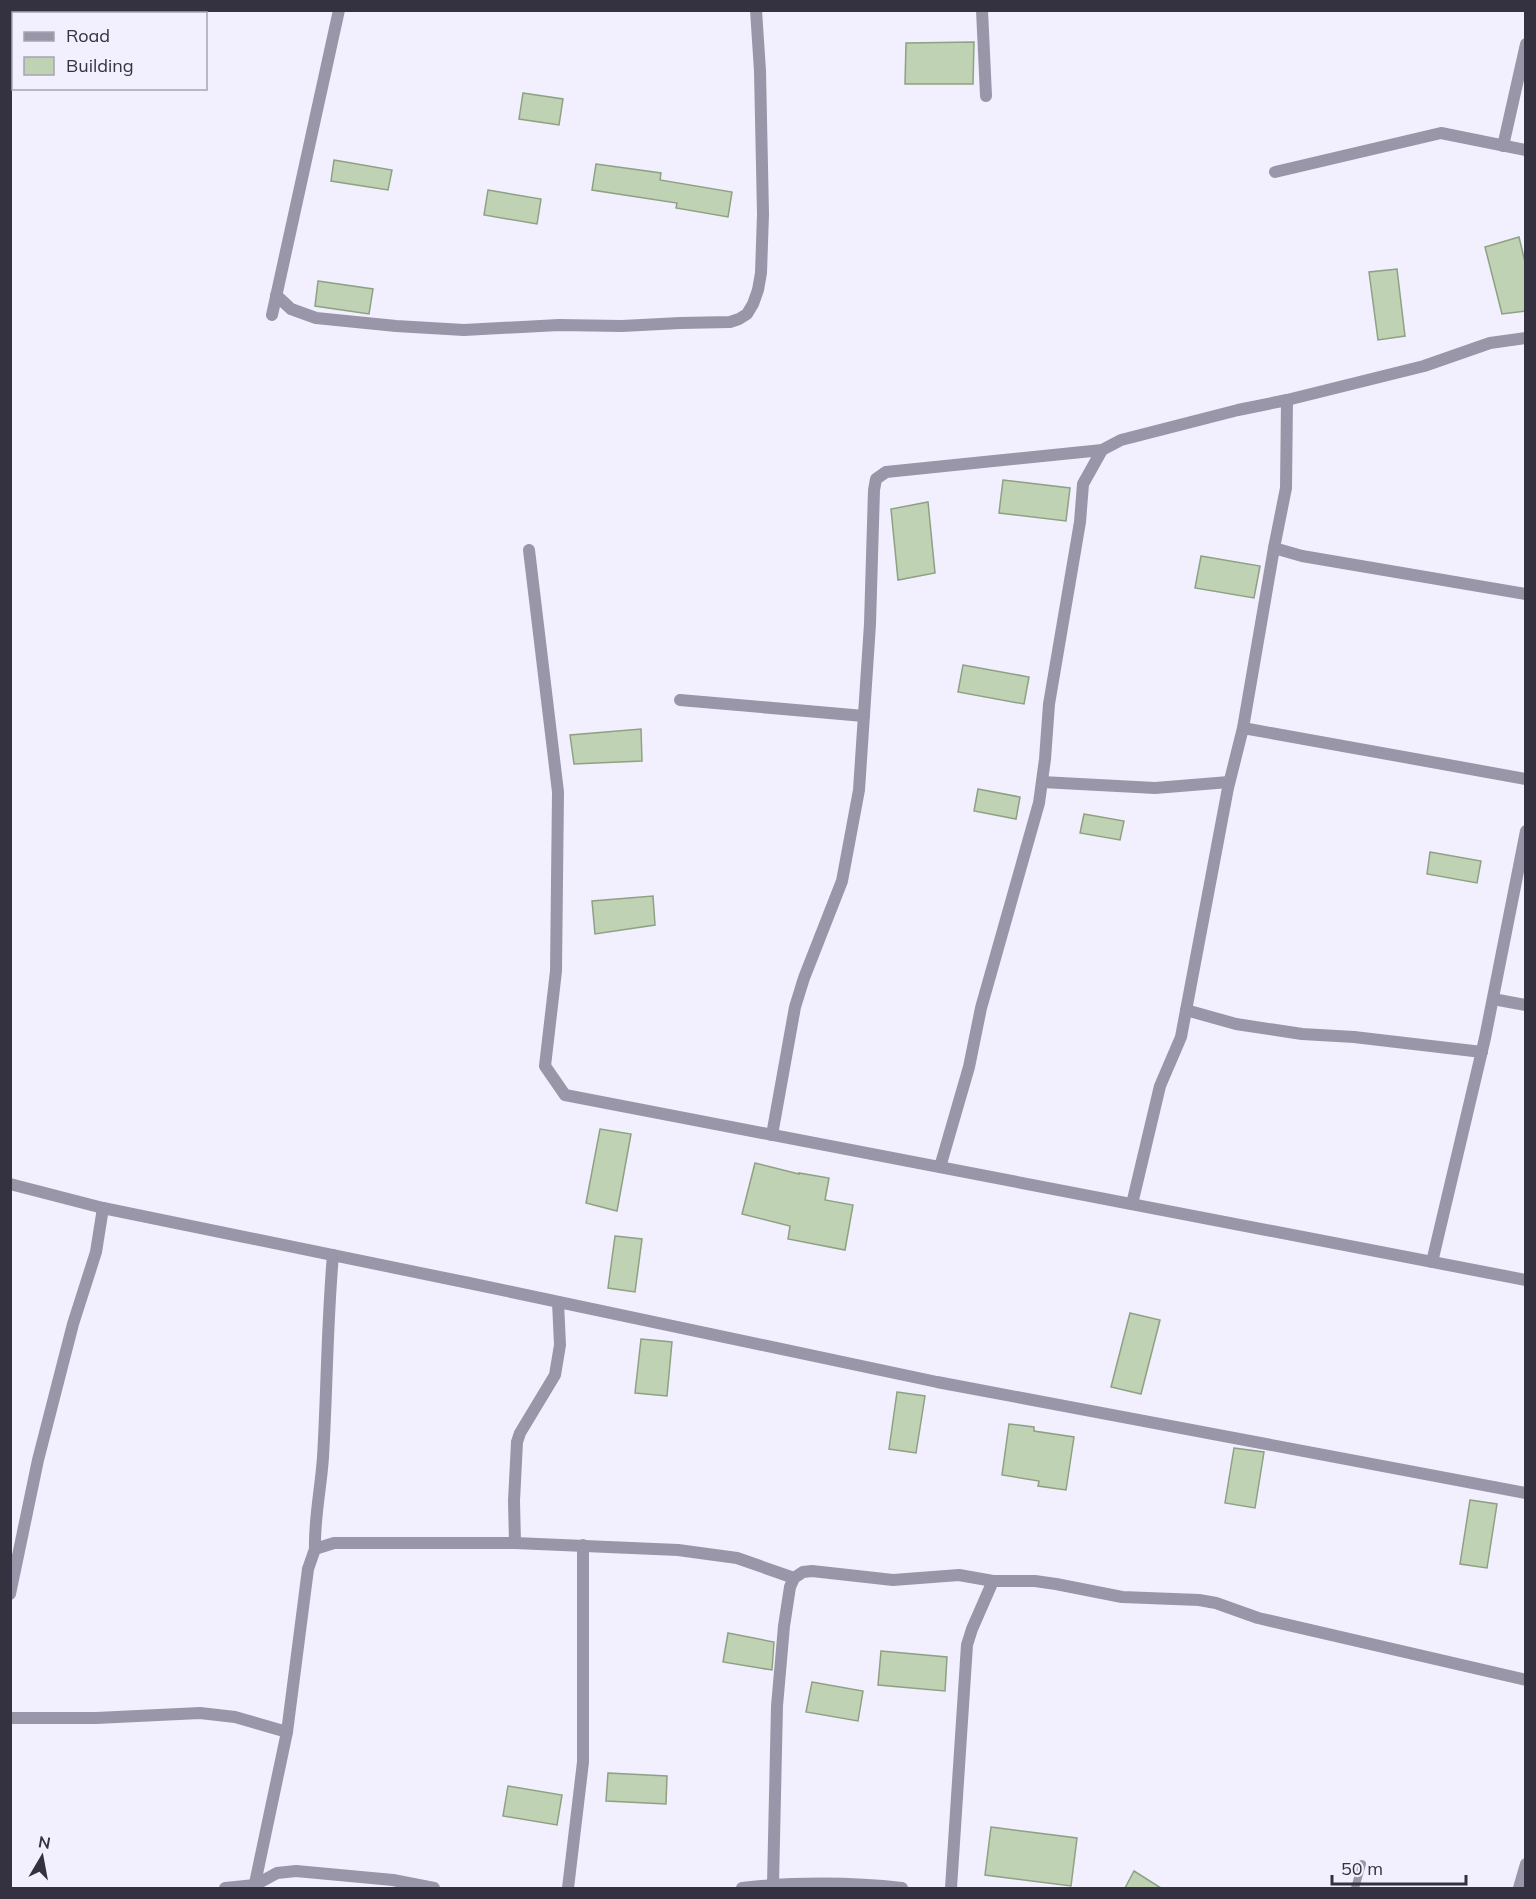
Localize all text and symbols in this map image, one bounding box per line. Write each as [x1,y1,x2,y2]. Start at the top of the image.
legend [12,12,207,90]
text: Road [66,24,110,47]
text: Building [66,54,134,77]
north arrow [12,1827,72,1887]
text: N [37,1831,52,1853]
scale bar [1332,1848,1466,1886]
text: 50 m [1341,1857,1383,1880]

